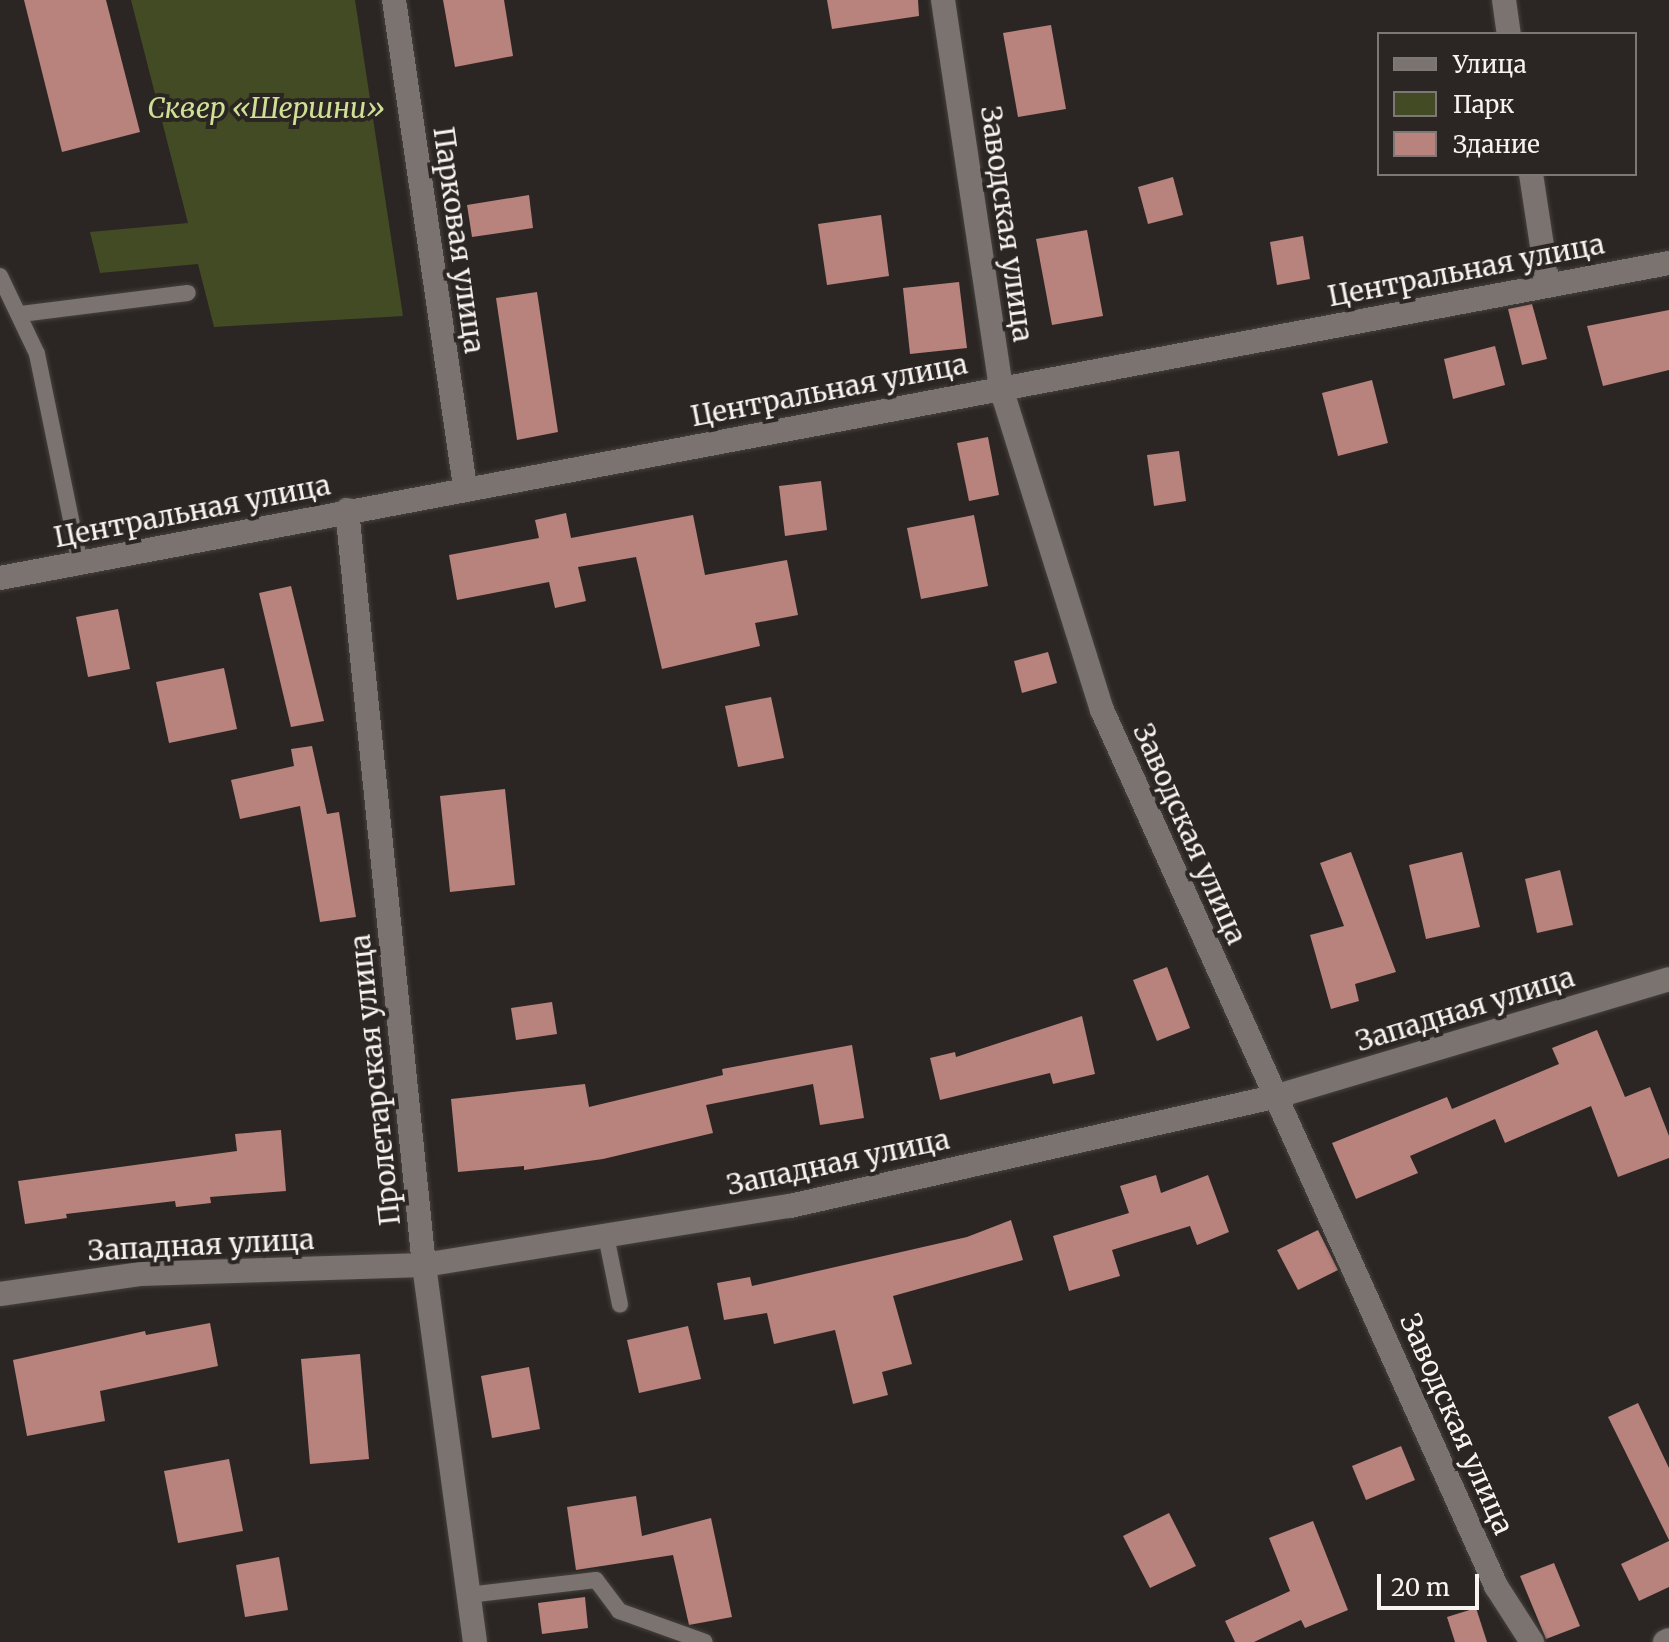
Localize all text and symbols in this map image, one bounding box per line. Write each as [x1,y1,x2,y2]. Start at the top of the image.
legend [1377,32,1637,176]
text: Улица [1453,49,1527,80]
text: Парк [1453,89,1514,120]
park label: Сквер «Шершни» [147,91,385,125]
street label: Заводская улица [974,104,1040,344]
street label: Парковая улица [426,125,492,355]
text: Здание [1453,129,1540,160]
street label: Центральная улица [1325,227,1607,313]
street label: Центральная улица [688,347,970,433]
street label: Центральная улица [51,468,333,554]
street label: Заводская улица [1126,719,1254,949]
street label: Пролетарская улица [343,933,407,1227]
street label: Западная улица [1352,960,1578,1058]
street label: Западная улица [724,1122,952,1202]
street label: Западная улица [87,1222,315,1268]
street label: Заводская улица [1393,1309,1521,1539]
scale bar [1381,1558,1483,1608]
text: 20 m [1391,1572,1450,1603]

